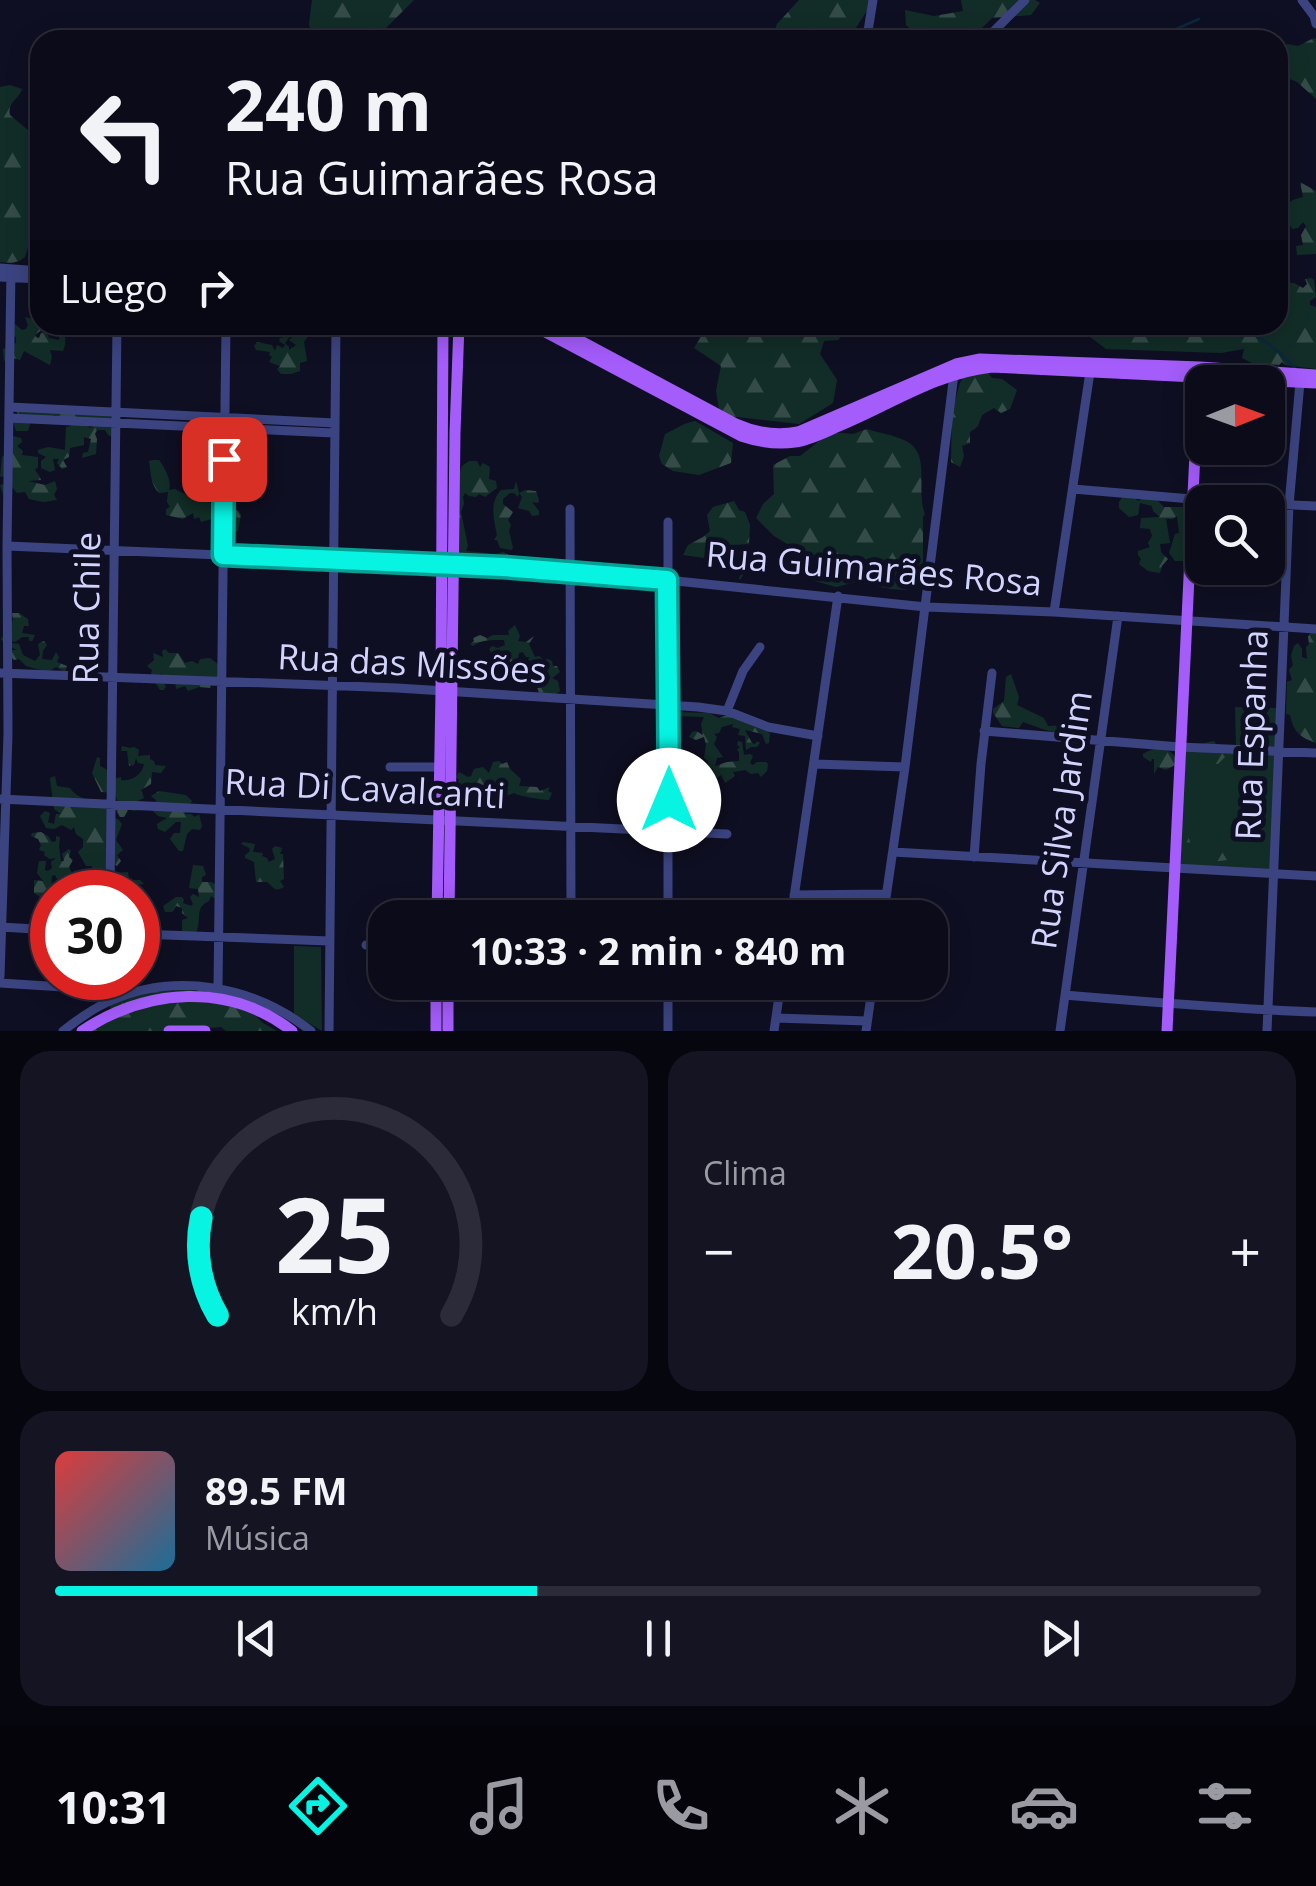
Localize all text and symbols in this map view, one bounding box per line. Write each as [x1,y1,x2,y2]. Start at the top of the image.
text: 240 m [225,56,432,152]
icon: left [60,70,190,200]
text: Rua Guimarães Rosa [225,147,659,208]
icon: right [188,260,243,315]
text: Luego [60,262,168,314]
north arrow [1185,365,1285,465]
map controls [1185,365,1285,585]
pin [182,417,267,502]
icon: arrive [197,432,252,487]
button: search [1185,485,1285,585]
street label: Rua Guimarães Rosa [704,529,1044,606]
street label: Rua Chile [61,531,110,685]
street label: Rua Espanha [1223,629,1278,841]
street label: Rua das Missões [276,632,548,693]
street label: Rua Silva Jardim [1019,688,1102,952]
position arrow [617,748,721,852]
street label: Rua Di Cavalcanti [223,757,507,818]
speed limit sign: 30 [30,870,160,1000]
text: 10:33 · 2 min · 840 m [470,924,846,976]
text: Clima [703,1151,787,1194]
text: 25 [275,1162,393,1303]
text: 20.5° [891,1199,1073,1301]
text: − [703,1213,734,1288]
text: + [1230,1213,1261,1288]
text: km/h [291,1287,377,1335]
text: 89.5 FM [205,1464,348,1516]
text: Música [205,1516,310,1559]
icon: previous [229,1611,284,1666]
icon: pause [631,1611,686,1666]
icon: next [1033,1611,1088,1666]
icon: directions [283,1771,353,1841]
icon: music [464,1771,534,1841]
icon: phone [646,1771,716,1841]
icon: climate [827,1771,897,1841]
icon: car [1009,1771,1079,1841]
icon: filters [1190,1771,1260,1841]
text: 10:31 [56,1776,171,1837]

